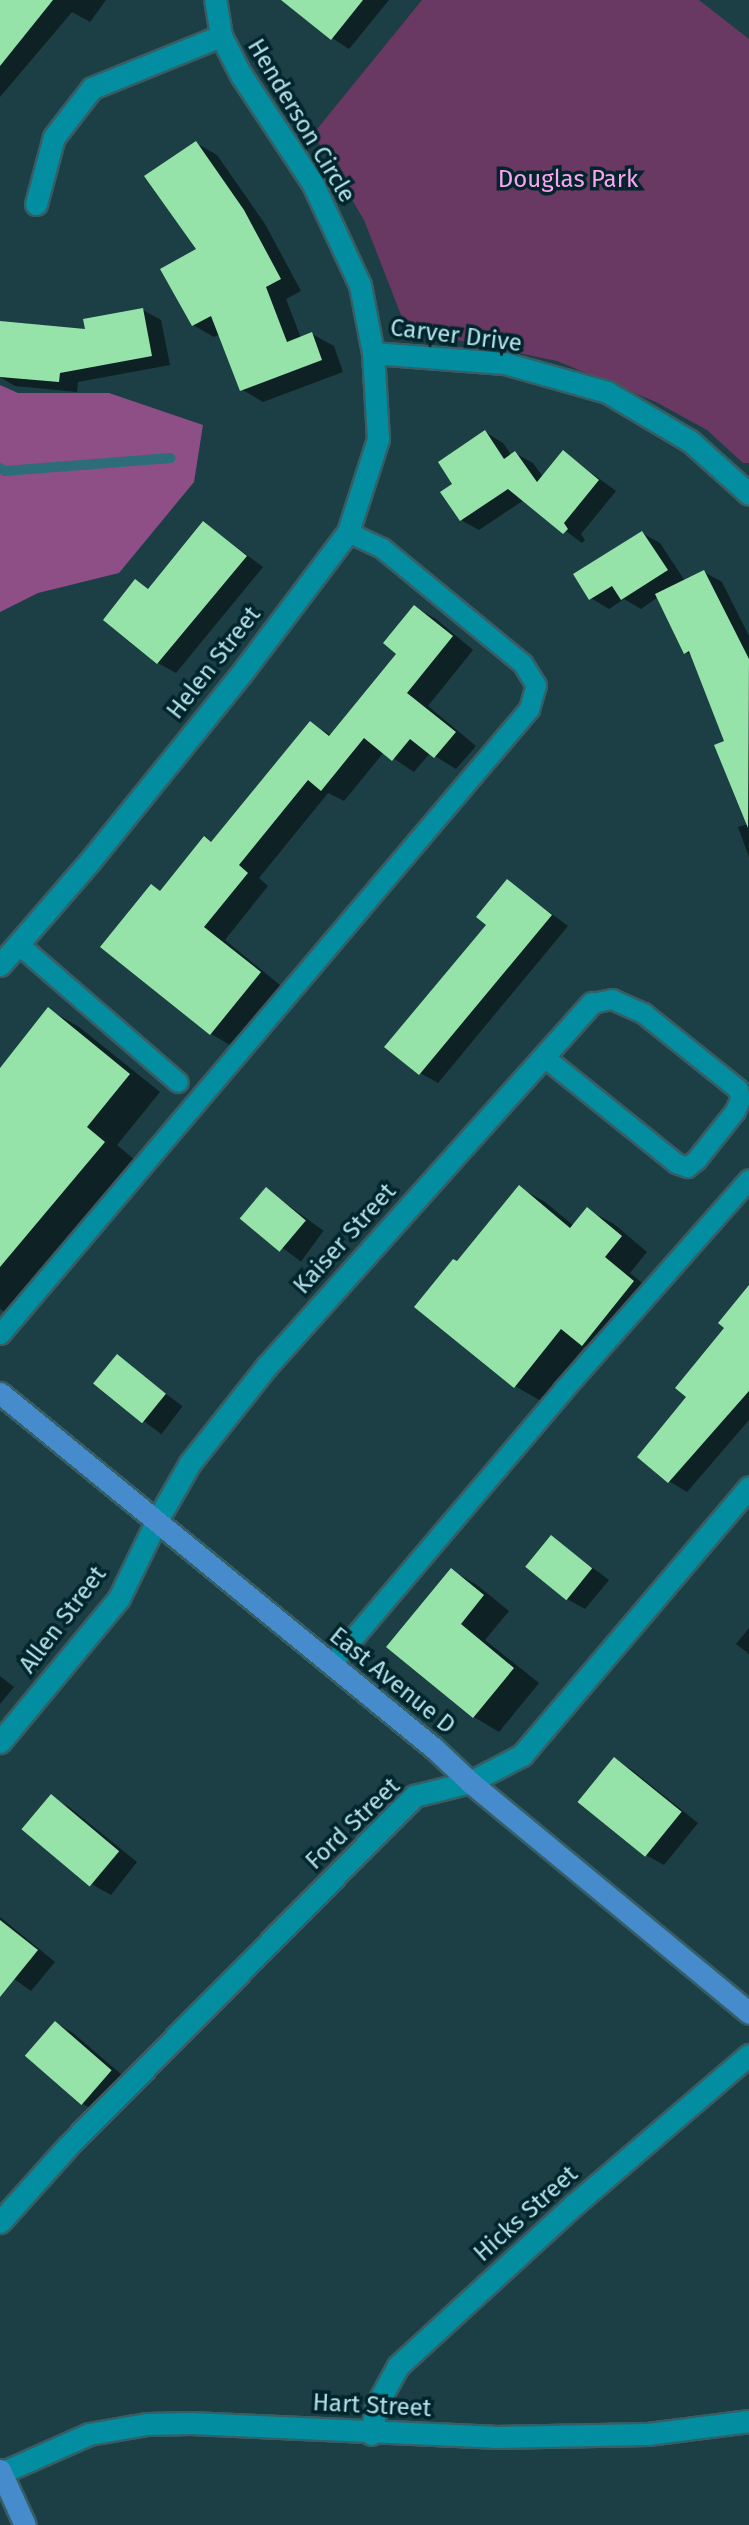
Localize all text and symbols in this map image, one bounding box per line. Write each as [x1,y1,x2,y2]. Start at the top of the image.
street label: Henderson Circle [241,34,361,208]
park label: Douglas Park [498,166,638,194]
street label: Carver Drive [389,314,523,358]
street label: Helen Street [161,601,267,725]
street label: Kaiser Street [288,1178,402,1300]
street label: Allen Street [13,1561,113,1679]
street label: East Avenue D [323,1622,461,1740]
street label: Ford Street [300,1772,406,1876]
street label: Hicks Street [468,2160,584,2268]
street label: Hart Street [312,2389,432,2423]

